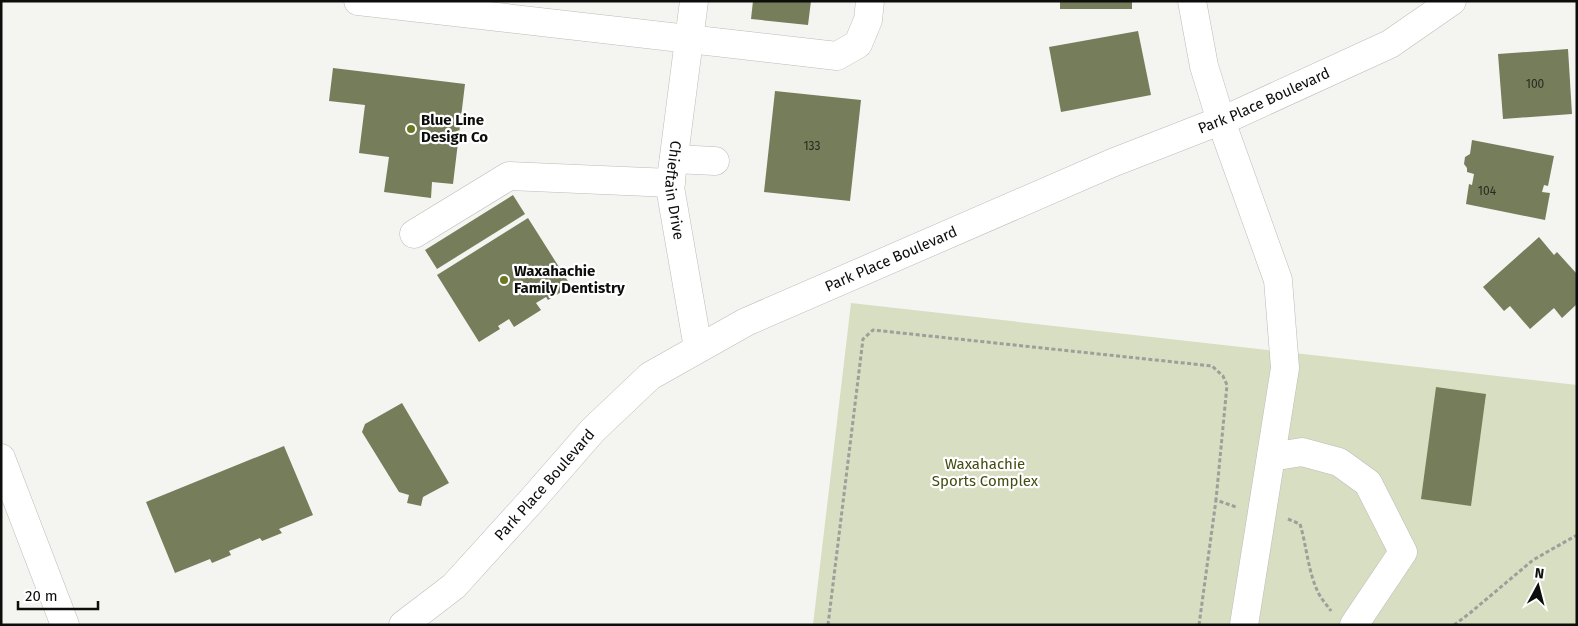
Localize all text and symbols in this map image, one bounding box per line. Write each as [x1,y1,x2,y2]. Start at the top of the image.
street label: Park Place Boulevard [1195,64,1333,138]
house number: 100 [1526,77,1545,91]
place label: Blue Line Design Co [421,111,488,146]
marker: Blue Line Design Co [405,123,417,135]
house number: 133 [803,139,821,153]
street label: Chieftain Drive [661,140,688,241]
house number: 104 [1478,184,1497,198]
street label: Park Place Boulevard [822,222,960,296]
place label: Waxahachie Family Dentistry [514,262,625,297]
marker: Waxahachie Family Dentistry [498,274,510,286]
street label: Park Place Boulevard [491,426,598,544]
park label: Waxahachie Sports Complex [932,455,1039,490]
north arrow [1513,561,1563,611]
text: N [1534,565,1545,583]
scale bar [18,578,98,610]
text: 20 m [25,587,58,605]

